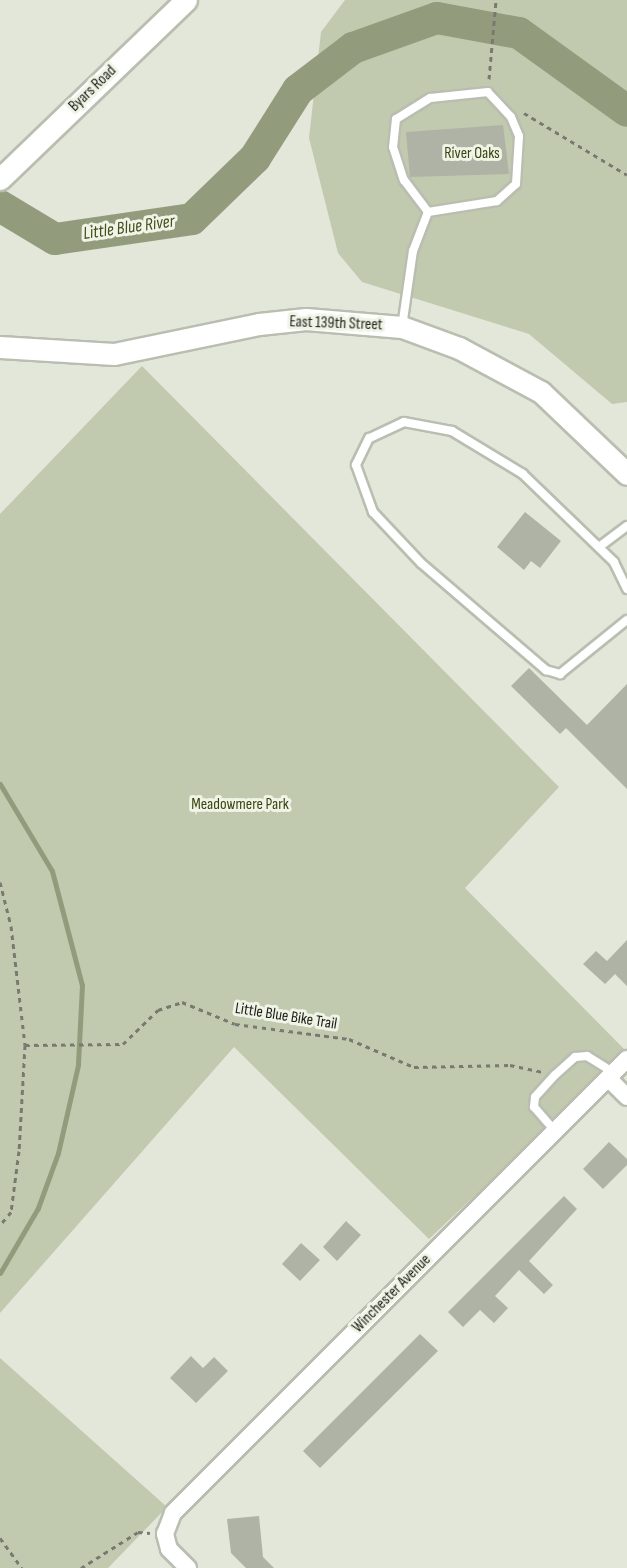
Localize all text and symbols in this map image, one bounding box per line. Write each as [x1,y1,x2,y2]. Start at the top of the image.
street label: Byars Road [65,62,121,116]
park label: River Oaks [444,144,500,164]
water label: Little Blue River [82,211,176,245]
street label: East 139th Street [289,313,383,335]
park label: Meadowmere Park [191,795,289,815]
street label: Little Blue Bike Trail [234,999,338,1035]
street label: Winchester Avenue [349,1251,435,1337]

